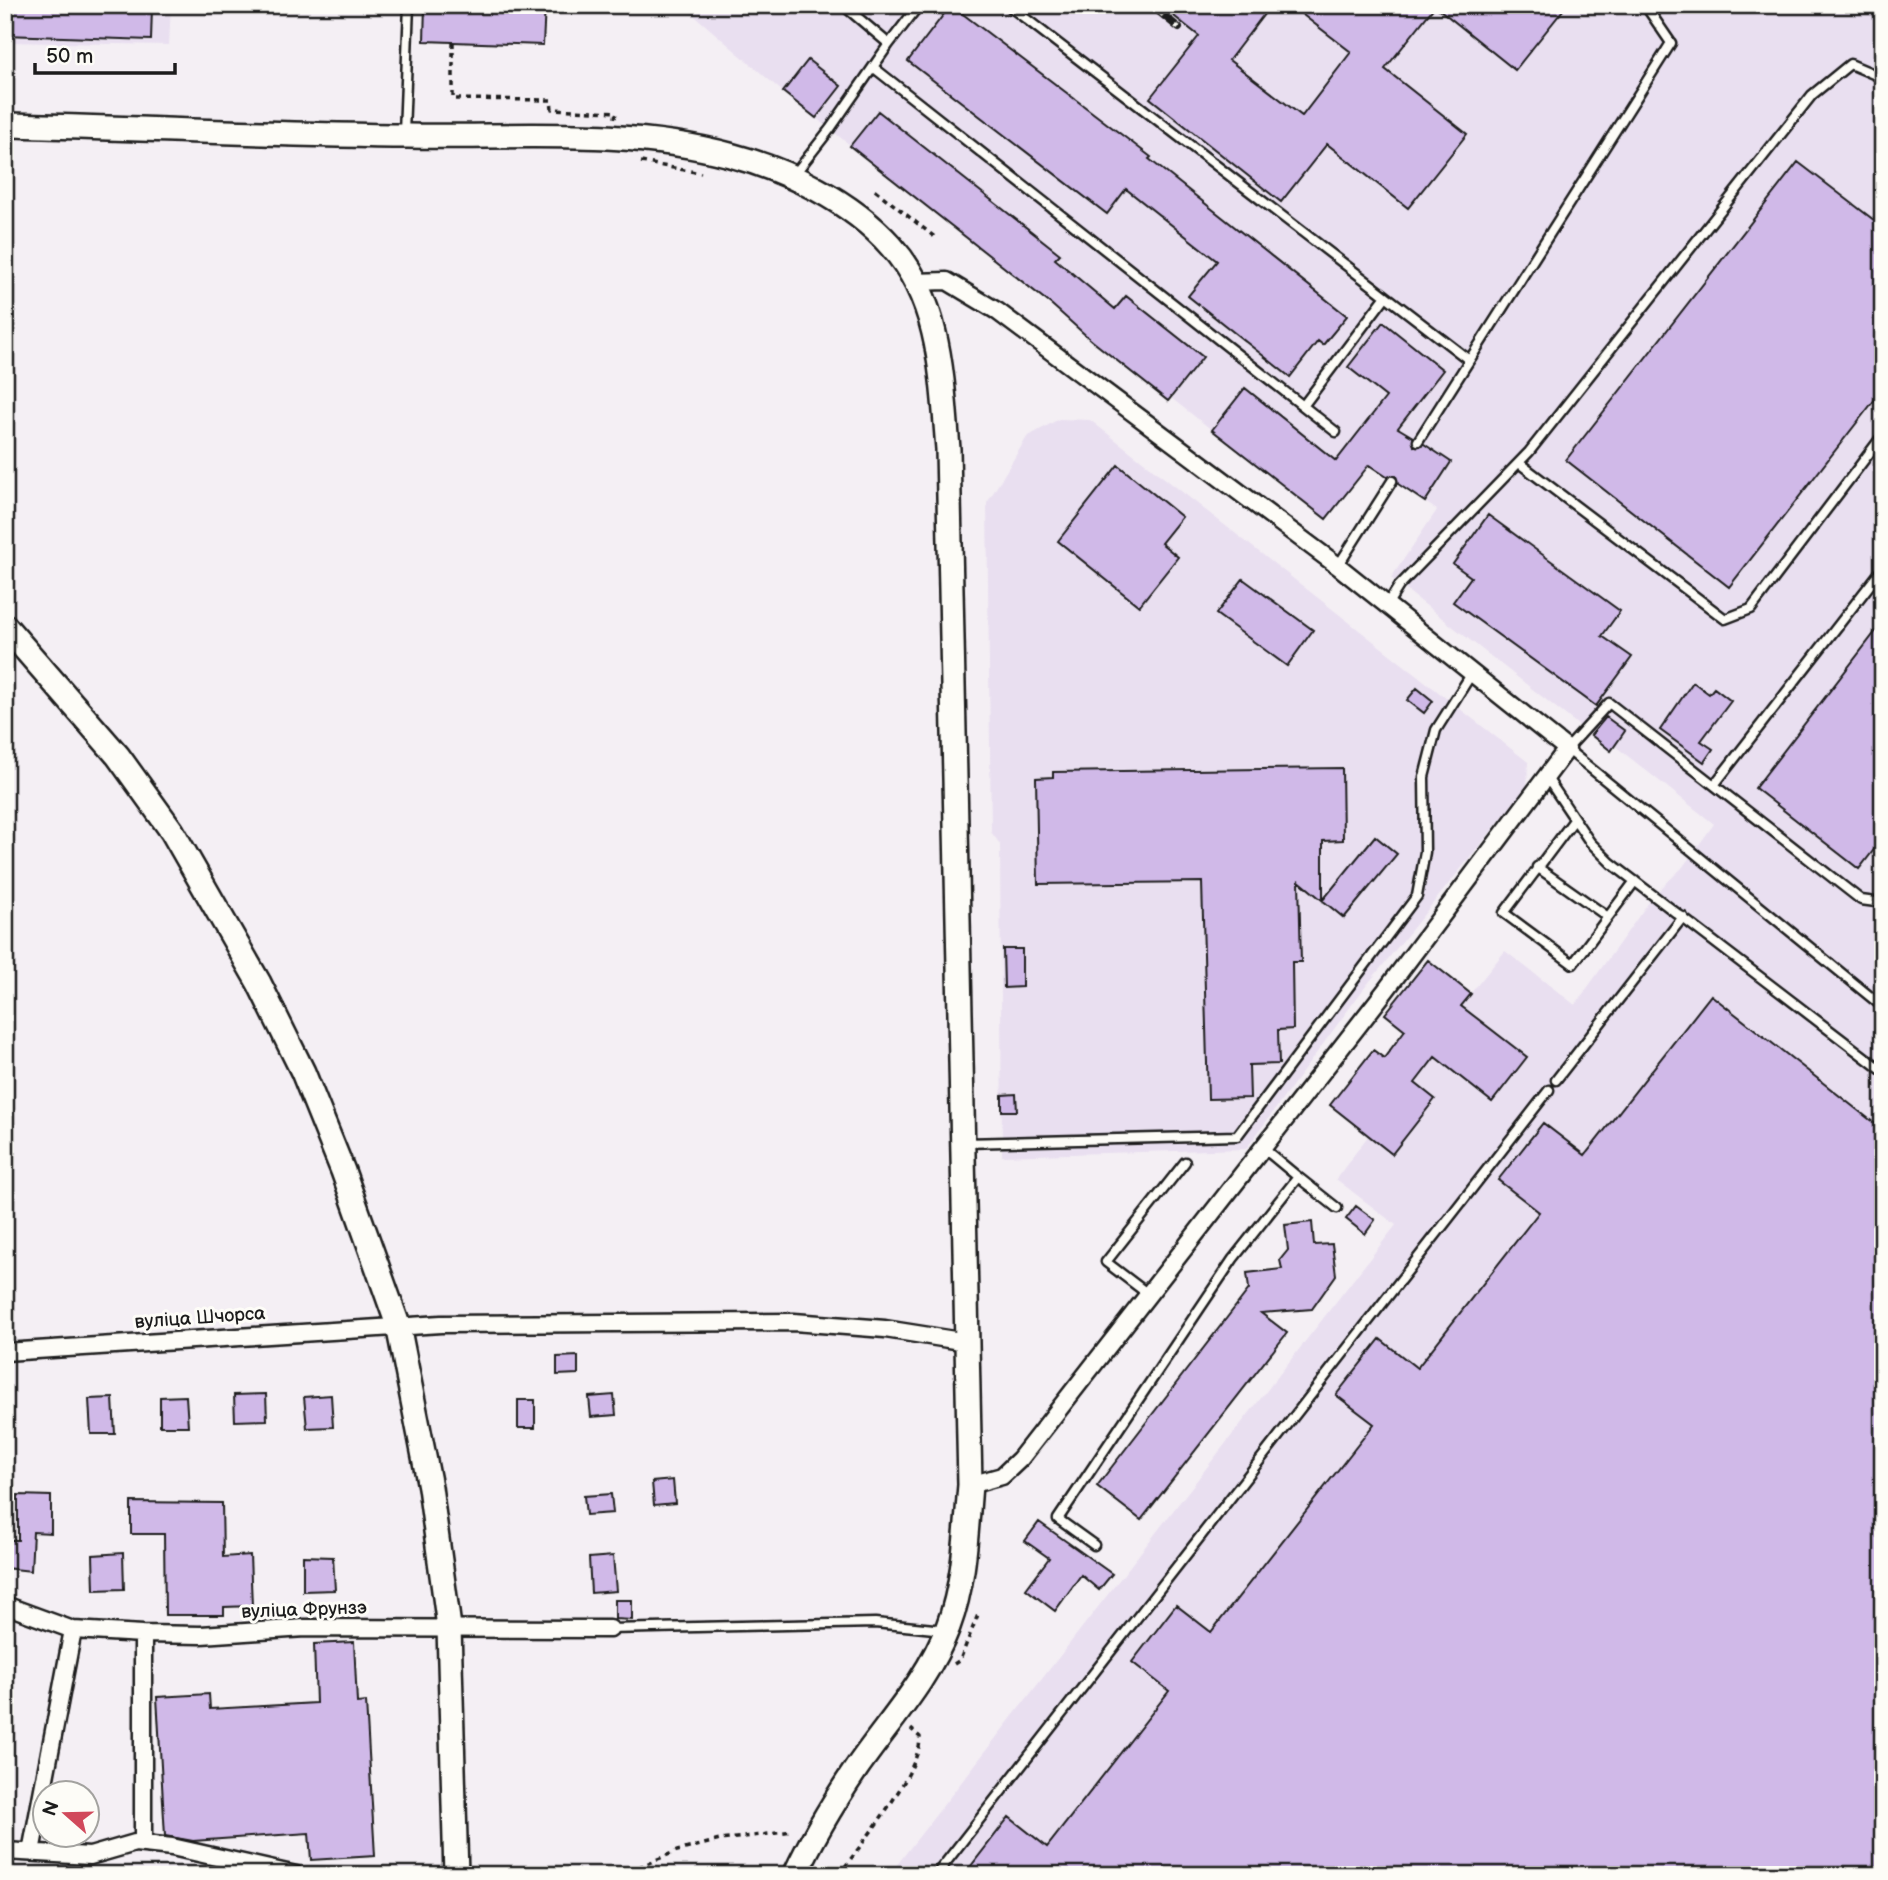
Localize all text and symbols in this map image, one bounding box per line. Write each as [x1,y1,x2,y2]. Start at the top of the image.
scale bar [35,32,175,76]
text: 50 m [46,44,93,69]
street label: вуліца Шчорса [134,1302,266,1334]
street label: вуліца Фрунзэ [241,1596,367,1624]
north arrow [32,1778,102,1848]
text: N [38,1798,65,1819]

